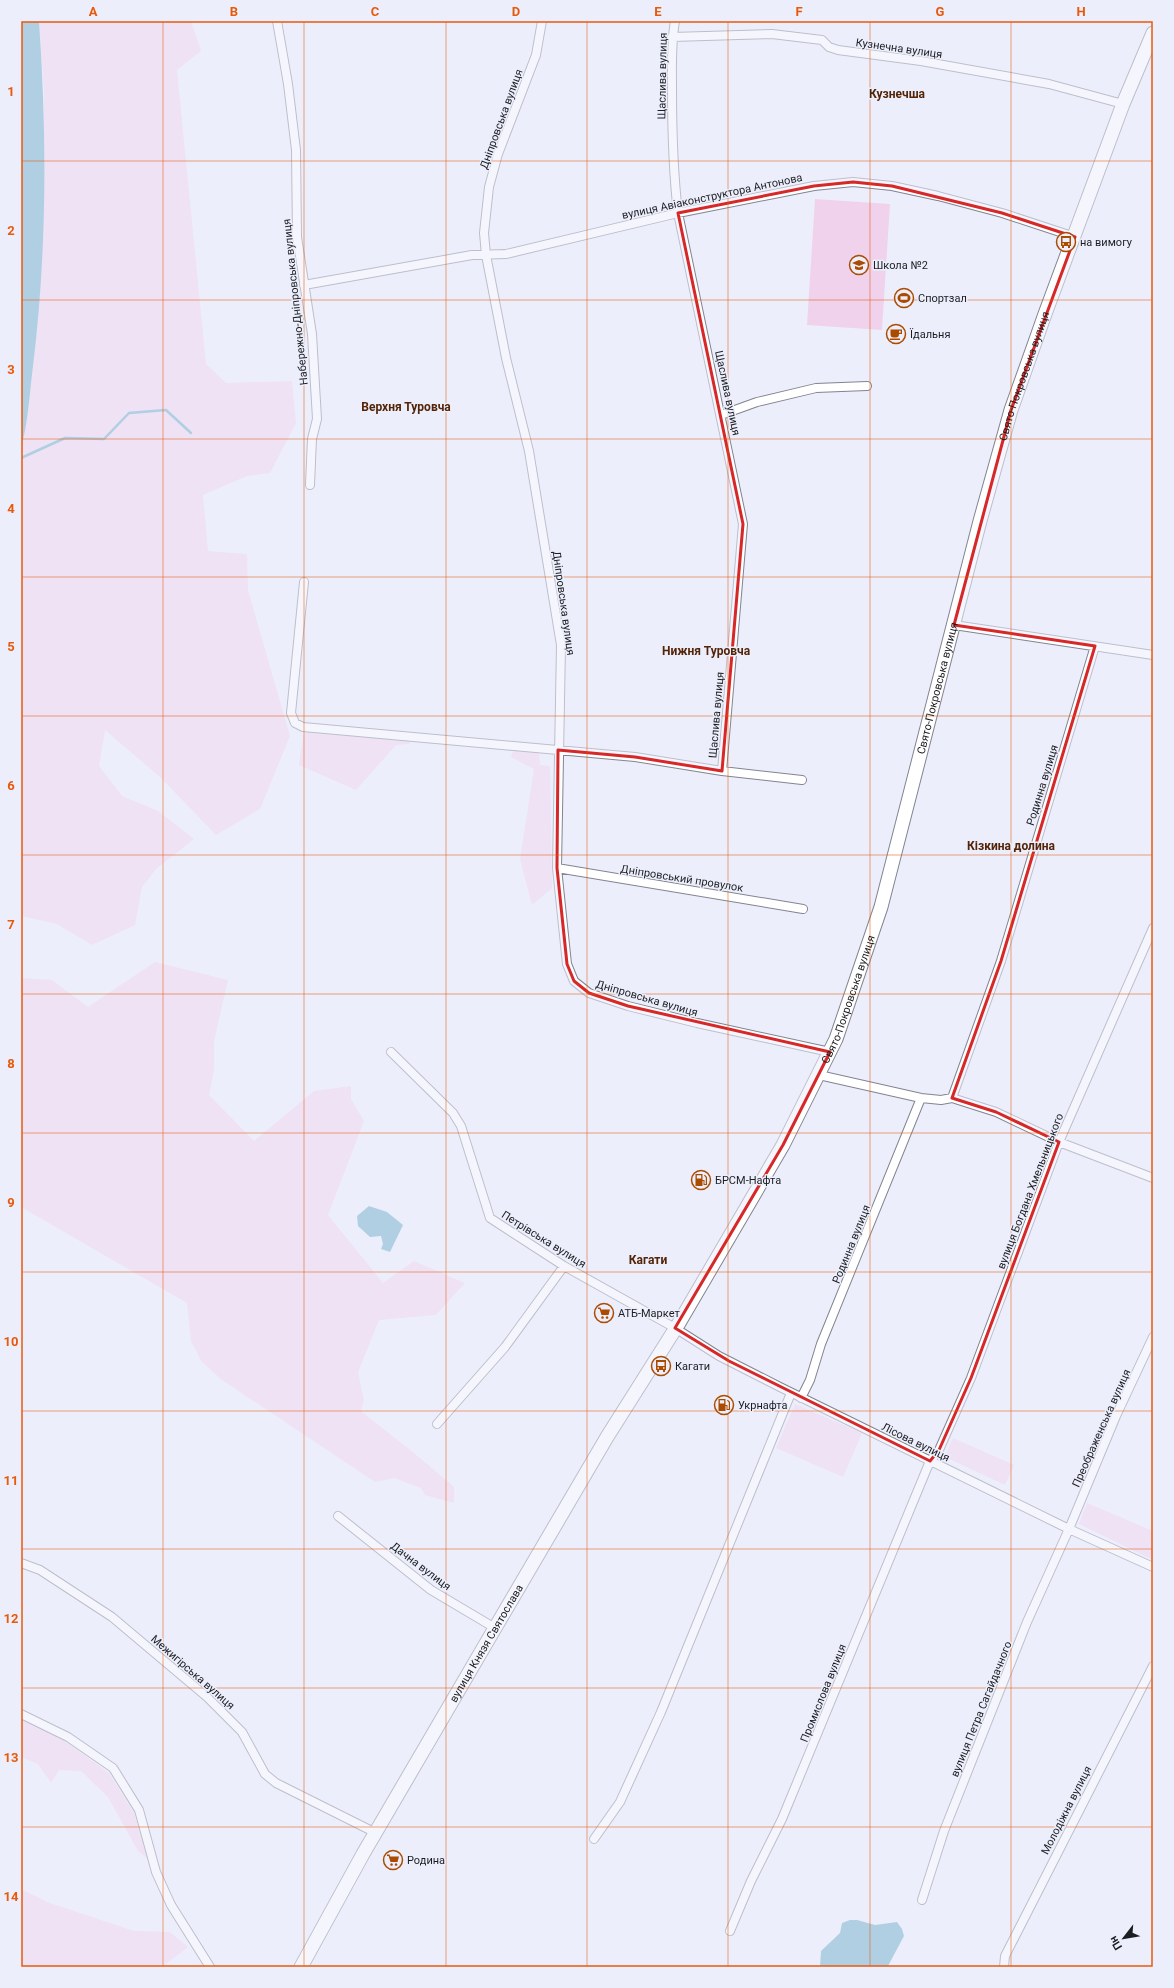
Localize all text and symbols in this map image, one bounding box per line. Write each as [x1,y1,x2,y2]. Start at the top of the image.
text: A [89,4,98,19]
text: B [230,4,238,19]
text: C [371,4,380,19]
text: D [512,4,520,19]
text: E [654,4,662,19]
text: F [795,4,803,19]
text: G [936,4,945,19]
text: H [1076,4,1086,19]
street label: Щаслива вулиця [655,33,670,119]
street label: Кузнечна вулиця [855,36,943,61]
street label: Дніпровська вулиця [477,67,526,171]
text: 1 [7,84,15,99]
district label: Кузнечша [869,87,926,101]
street label: вулиця Авіаконструктора Антонова [621,171,804,222]
street label: Набережно-Дніпровська вулиця [280,218,311,386]
text: 2 [7,223,15,238]
bus stop icon: на вимогу [1055,231,1077,253]
place label: на вимогу [1080,236,1133,249]
school or university icon: Школа №2 [848,254,870,276]
place label: Школа №2 [873,259,928,272]
sports icon: Спортзал [893,287,915,309]
place label: Спортзал [918,292,967,305]
street label: Свято-Покровська вулиця [997,310,1052,442]
cafe icon: Їдальня [885,323,907,345]
place label: Їдальня [909,328,950,341]
street label: Щаслива вулиця [712,349,743,437]
text: 3 [7,362,15,377]
district label: Верхня Туровча [361,400,451,414]
text: 4 [7,501,15,516]
street label: Дніпровська вулиця [550,550,577,656]
street label: Свято-Покровська вулиця [914,621,961,756]
text: 5 [7,639,15,654]
district label: Нижня Туровча [662,644,751,658]
street label: Щаслива вулиця [706,671,727,759]
street label: Родинна вулиця [1024,743,1061,827]
text: 6 [7,778,15,793]
district label: Кізкина долина [967,839,1056,853]
street label: Дніпровський провулок [620,862,744,895]
text: 7 [7,917,15,932]
street label: Свято-Покровська вулиця [819,934,878,1066]
street label: Дніпровська вулиця [594,978,699,1019]
text: 8 [7,1056,15,1071]
street label: вулиця Богдана Хмельницького [995,1111,1066,1271]
fuel station icon: БРСМ-Нафта [690,1169,712,1191]
place label: БРСМ-Нафта [715,1174,781,1187]
text: 9 [7,1195,15,1210]
street label: Родинна вулиця [830,1203,873,1285]
street label: Петрівська вулиця [499,1208,588,1271]
district label: Кагати [629,1253,667,1267]
supermarket icon: АТБ-Маркет [593,1302,615,1324]
place label: АТБ-Маркет [618,1307,680,1320]
text: 10 [4,1334,18,1349]
bus stop icon: Кагати [650,1355,672,1377]
place label: Кагати [675,1360,710,1373]
street label: Преображенська вулиця [1070,1367,1133,1489]
fuel station icon: Укрнафта [713,1394,735,1416]
place label: Укрнафта [738,1399,788,1412]
street label: Лісова вулиця [880,1420,952,1465]
text: 11 [4,1473,18,1488]
street label: Дачна вулиця [388,1540,453,1593]
street label: вулиця Князя Святослава [447,1582,526,1705]
text: 12 [4,1611,18,1626]
street label: Межигірська вулиця [148,1632,237,1712]
street label: вулиця Петра Сагайдачного [948,1639,1015,1779]
street label: Промислова вулиця [798,1642,849,1744]
text: 13 [4,1750,18,1765]
street label: Молодіжна вулиця [1039,1764,1094,1857]
supermarket icon: Родина [382,1849,404,1871]
place label: Родина [407,1854,445,1867]
text: 14 [4,1889,19,1904]
north arrow [1104,1918,1144,1958]
text: Пн [1107,1934,1125,1952]

